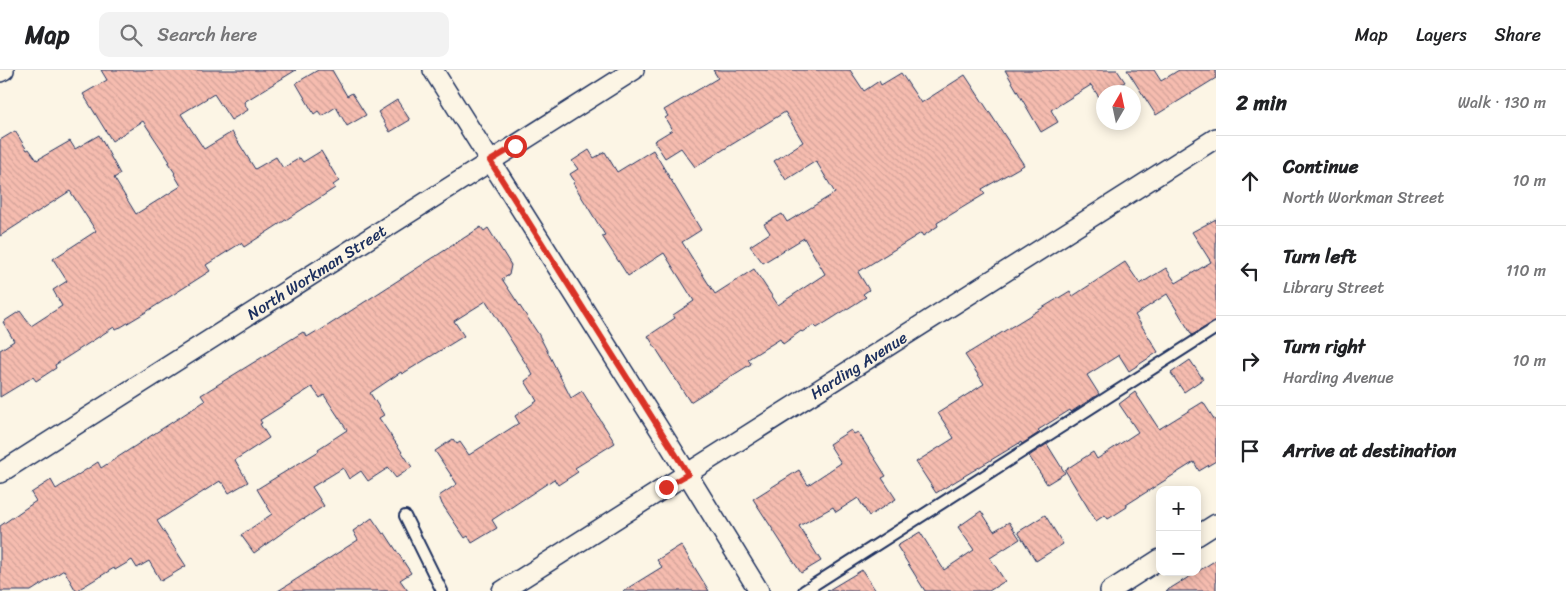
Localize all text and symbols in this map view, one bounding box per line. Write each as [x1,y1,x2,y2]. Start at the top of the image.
search box [99,12,449,57]
text: Map [25,14,69,56]
text: Search here [157,18,257,51]
text: Map [1355,19,1388,51]
text: Layers [1416,19,1467,51]
text: Share [1495,19,1541,51]
icon: search [117,21,145,49]
text: 2 min [1236,84,1287,122]
north arrow [1096,85,1141,130]
text: Walk · 130 m [1458,88,1546,117]
route start [504,135,527,158]
text: Continue [1283,150,1359,183]
text: 10 m [1513,166,1546,195]
icon: ahead [1236,167,1264,195]
text: North Workman Street [1283,183,1444,212]
street label: North Workman Street [241,216,392,327]
text: Turn left [1283,240,1356,273]
text: 110 m [1506,256,1546,285]
icon: left [1236,257,1264,285]
text: Library Street [1283,273,1384,302]
street label: Harding Avenue [804,323,913,407]
text: Turn right [1283,330,1365,363]
text: 10 m [1513,346,1546,375]
icon: right [1236,347,1264,375]
text: Harding Avenue [1283,363,1394,392]
text: Arrive at destination [1283,434,1456,467]
icon: arrive [1236,437,1264,465]
route end [655,476,678,499]
map controls [1156,486,1201,576]
button: + [1156,486,1201,531]
button: − [1156,531,1201,576]

